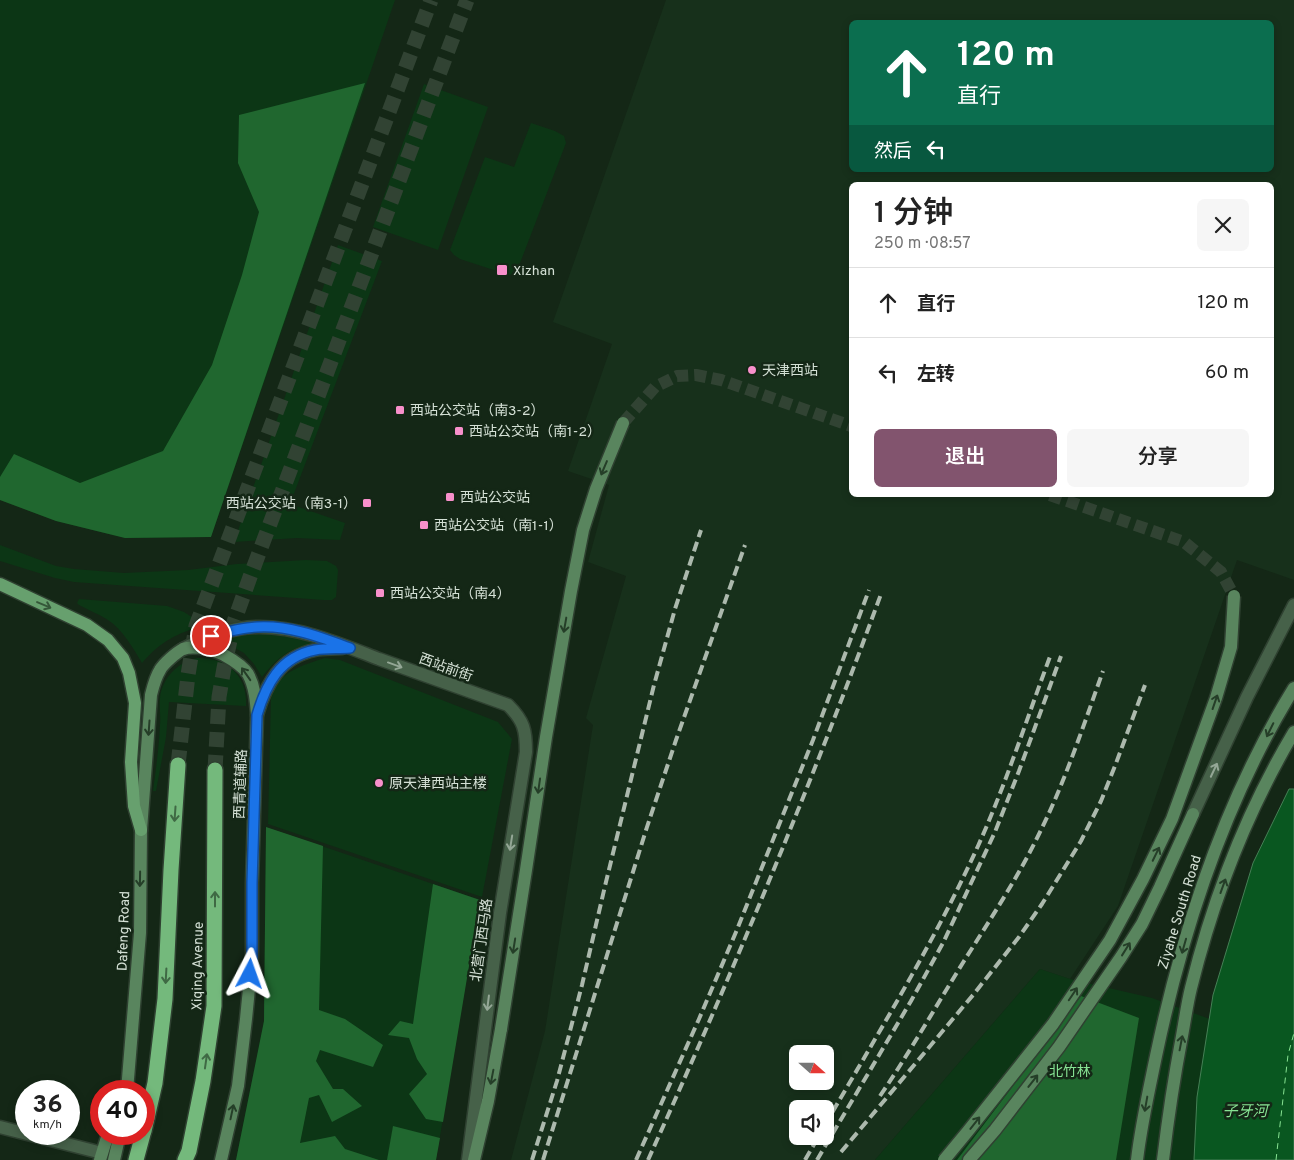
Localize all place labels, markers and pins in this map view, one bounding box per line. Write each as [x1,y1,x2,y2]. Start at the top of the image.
marker: Xizhan [495,263,509,277]
place label: Xizhan [513,263,555,280]
place label: 天津西站 [762,363,818,380]
marker: 天津西站 [746,364,758,376]
place label: 西站公交站（南3-2） [410,402,545,420]
marker: 西站公交站（南3-2） [394,404,406,416]
place label: 西站公交站（南1-2） [469,423,601,441]
marker: 西站公交站（南1-2） [453,425,465,437]
place label: 西站公交站 [460,489,530,507]
marker: 西站公交站 [444,491,456,503]
place label: 西站公交站（南3-1） [226,495,357,513]
marker: 西站公交站（南3-1） [361,497,373,509]
place label: 西站公交站（南1-1） [434,517,563,535]
marker: 西站公交站（南1-1） [418,519,430,531]
place label: 西站公交站（南4） [390,585,511,603]
marker: 西站公交站（南4） [374,587,386,599]
pin [190,615,232,657]
place label: 原天津西站主楼 [389,776,487,793]
marker: 原天津西站主楼 [373,777,385,789]

